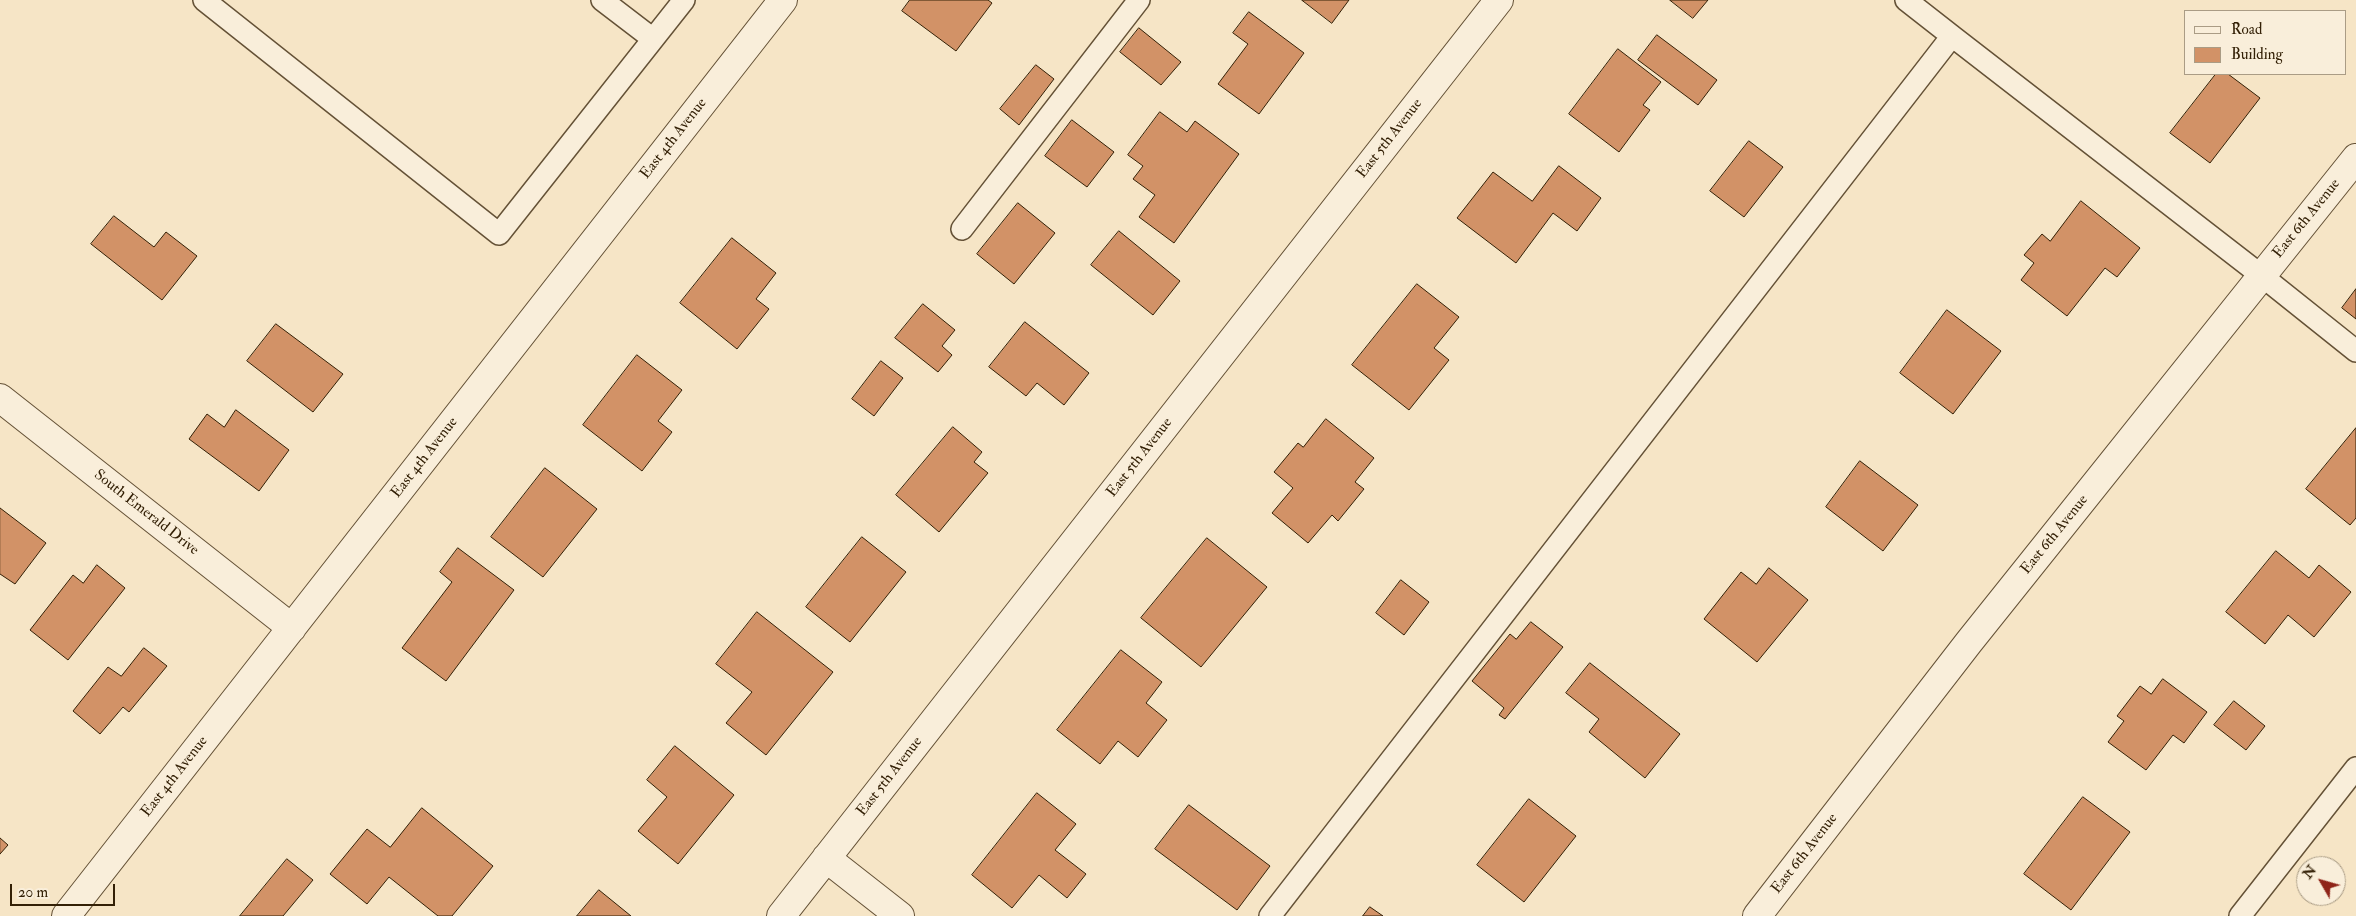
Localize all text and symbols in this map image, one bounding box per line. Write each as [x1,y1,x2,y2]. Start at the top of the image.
legend [2184,10,2346,75]
text: Road [2231,20,2262,39]
text: Building [2231,45,2283,64]
street label: East 4th Avenue [637,95,711,183]
street label: East 5th Avenue [1353,96,1427,182]
street label: East 6th Avenue [2269,176,2345,262]
street label: East 4th Avenue [388,414,462,502]
street label: East 5th Avenue [1103,415,1177,501]
street label: South Emerald Drive [90,466,202,560]
street label: East 6th Avenue [2017,492,2093,578]
street label: East 4th Avenue [138,733,212,821]
street label: East 5th Avenue [853,734,927,820]
street label: East 6th Avenue [1768,810,1842,898]
north arrow [2296,856,2346,906]
text: N [2299,862,2320,882]
scale bar [12,874,118,906]
text: 20 m [18,883,48,902]

